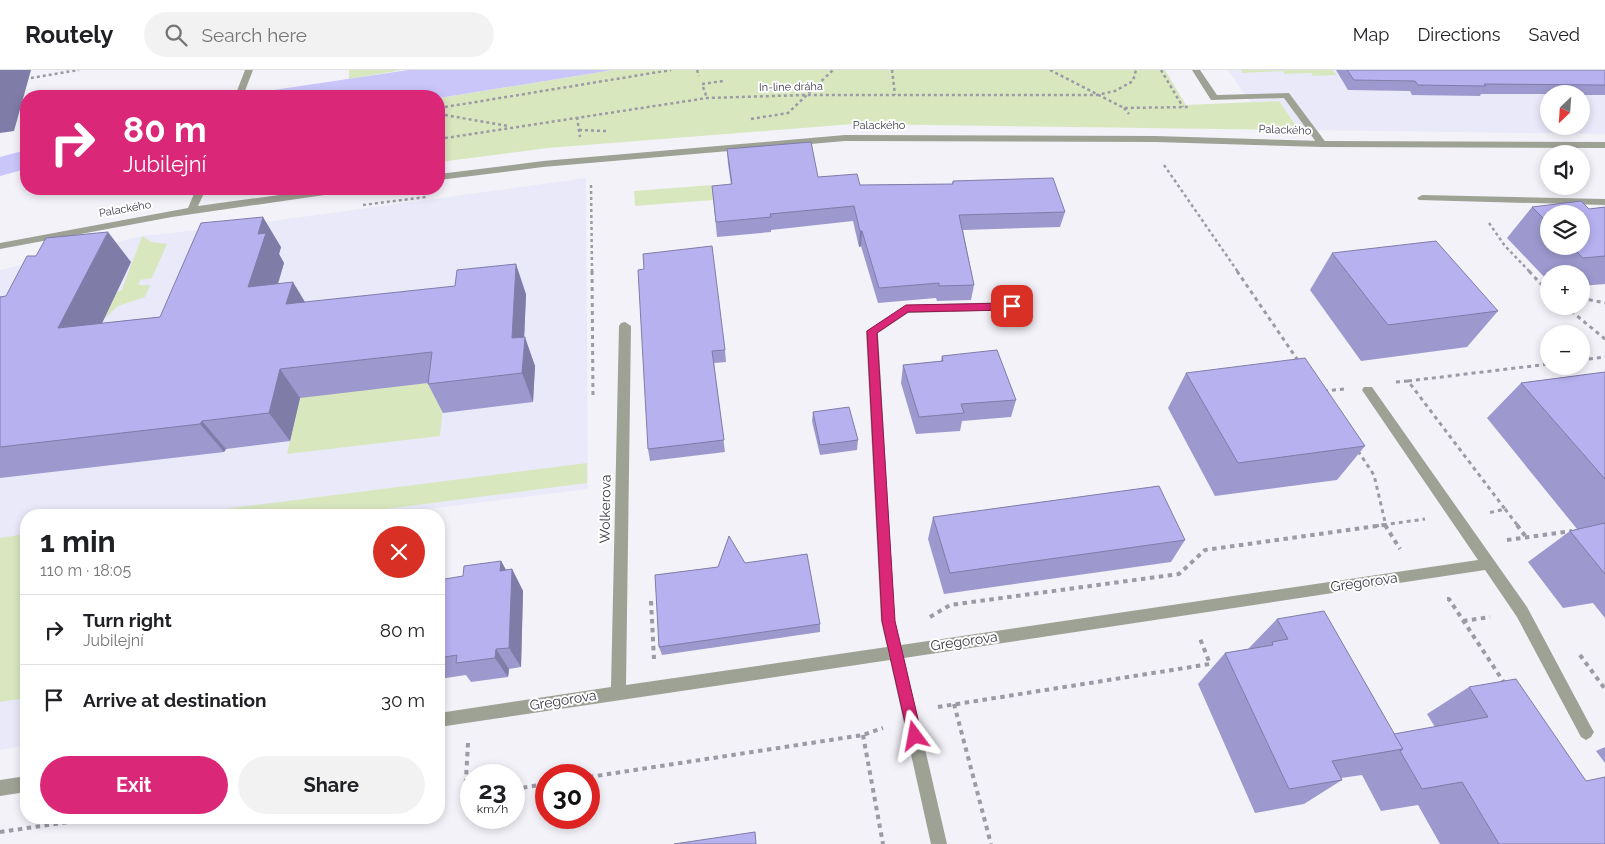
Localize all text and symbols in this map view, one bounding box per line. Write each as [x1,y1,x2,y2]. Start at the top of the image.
search box [144,12,494,57]
text: Routely [25,20,114,49]
icon: search [162,21,190,49]
text: Search here [202,24,307,46]
text: Map [1353,24,1389,45]
text: Directions [1417,24,1501,45]
text: Saved [1529,24,1580,45]
street label: In-line dráha [759,80,823,94]
north arrow [1540,85,1590,135]
map controls [1540,85,1590,375]
text: 80 m [123,109,207,150]
icon: right [40,110,105,175]
street label: Palackého [853,119,906,132]
street label: Palackého [1258,123,1312,137]
button: sound [1540,145,1590,195]
text: Jubilejní [123,151,206,177]
street label: Palackého [98,198,153,220]
button: layers [1540,205,1590,255]
button: + [1540,265,1590,315]
pin [991,285,1033,327]
icon: arrive [998,292,1026,320]
button: − [1540,325,1590,375]
street label: Wolkerova [596,474,614,544]
text: 1 min [40,524,116,559]
button: close [373,526,425,578]
text: 110 m · 18:05 [40,561,131,580]
street label: Gregorova [1329,569,1399,595]
text: Turn right [83,609,172,631]
icon: right [40,616,68,644]
text: 80 m [380,619,425,641]
street label: Gregorova [929,628,999,654]
text: Jubilejní [83,631,144,650]
icon: arrive [40,686,68,714]
street label: Gregorova [528,687,598,713]
text: Arrive at destination [83,689,267,711]
text: 30 m [381,689,425,711]
position arrow [888,709,940,761]
button: Exit [40,756,228,814]
button: Share [238,756,425,814]
speed limit sign: 30 [535,764,600,829]
text: 23 [478,775,507,805]
text: km/h [477,802,508,816]

